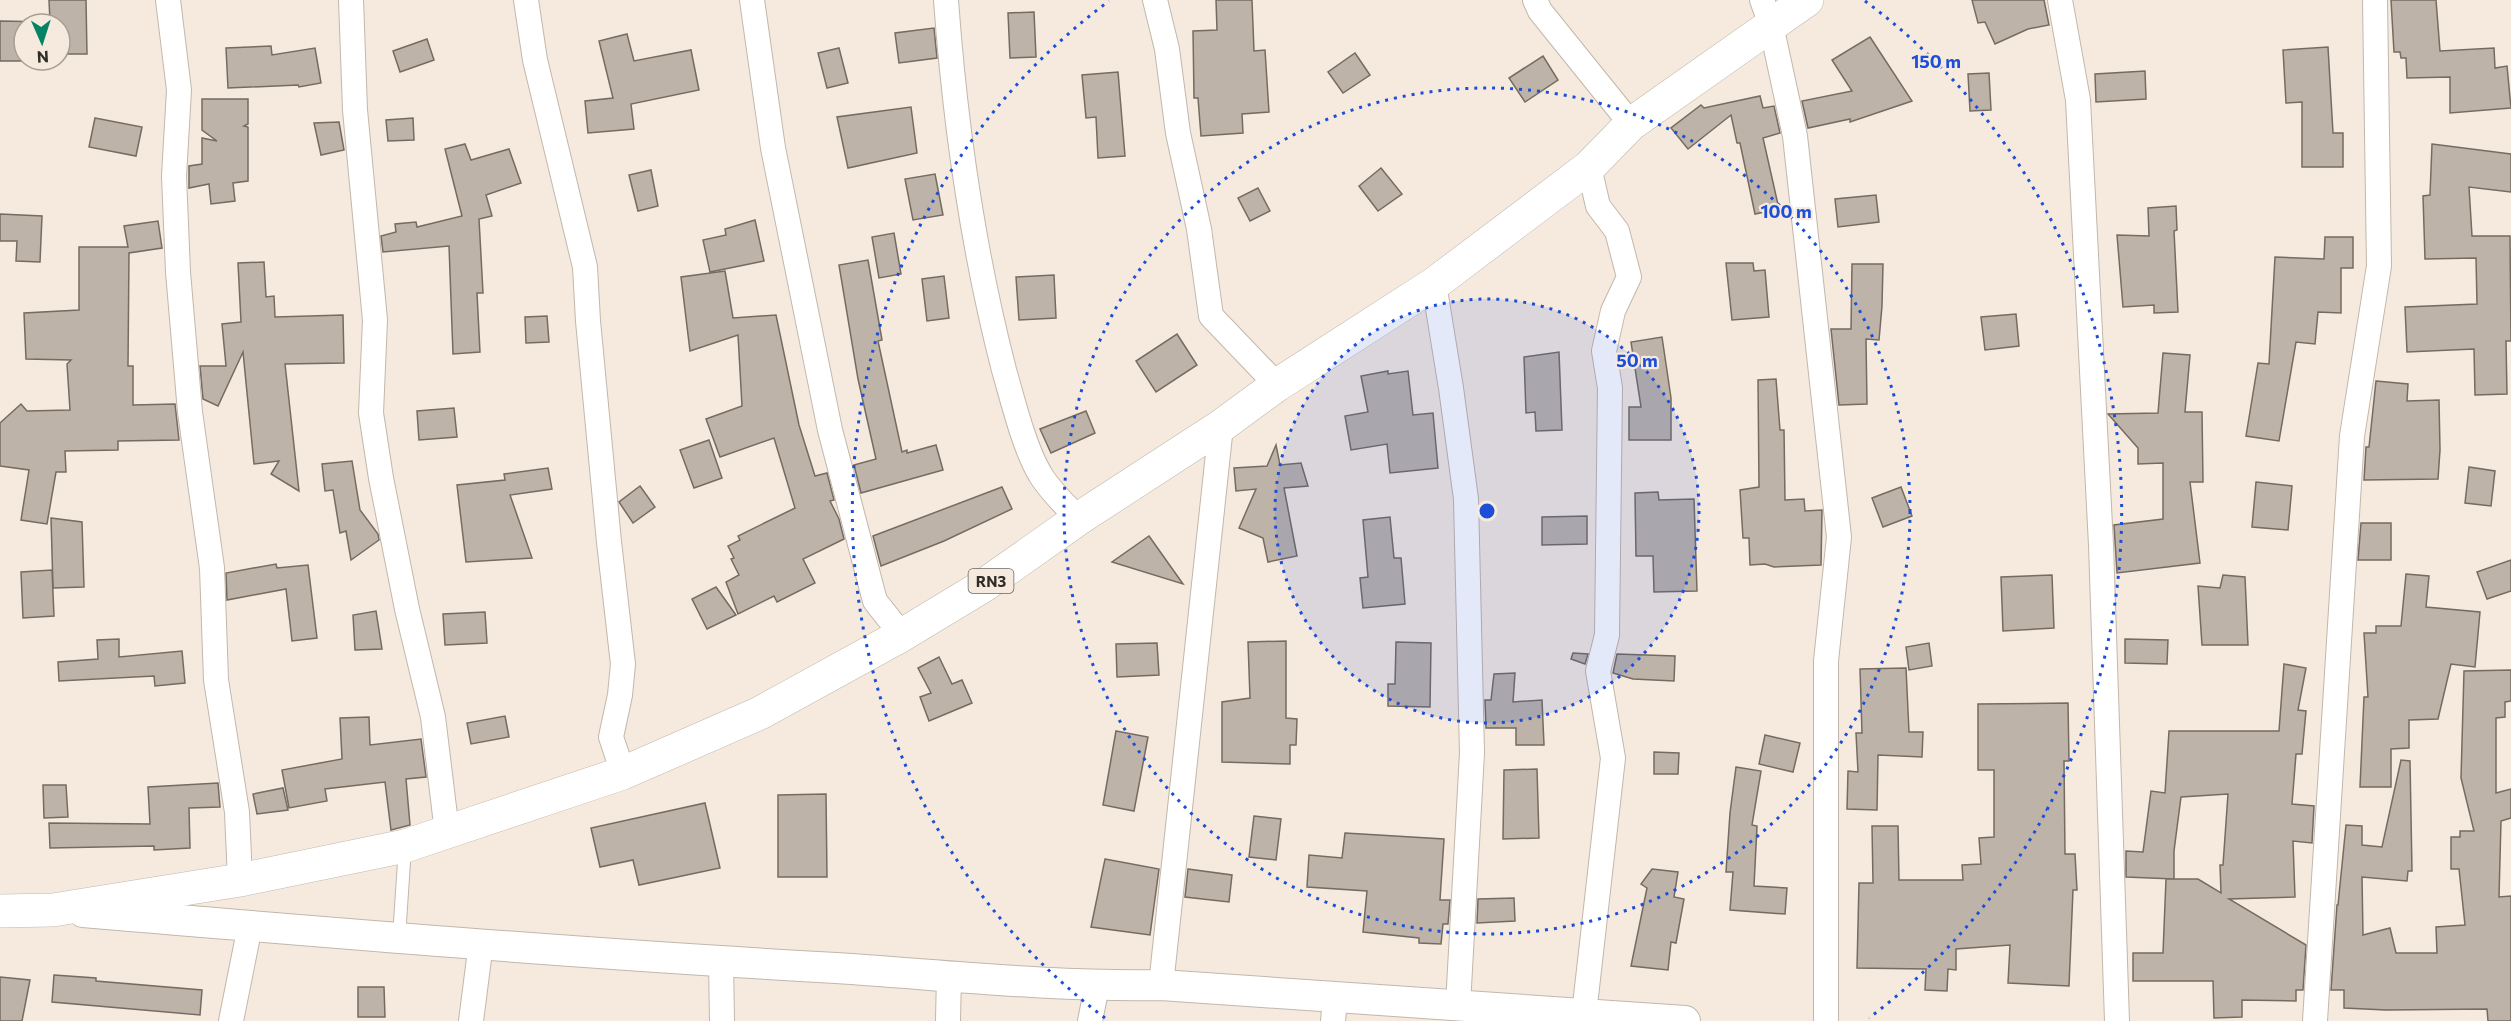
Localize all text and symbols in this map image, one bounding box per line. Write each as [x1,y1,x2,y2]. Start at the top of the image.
north arrow [12,12,72,72]
text: N [36,48,49,67]
text: 150 m [1911,50,1961,72]
text: 100 m [1760,200,1812,222]
text: 50 m [1616,349,1658,371]
centre of rings [1477,501,1497,521]
road number: RN3 [968,569,1014,593]

